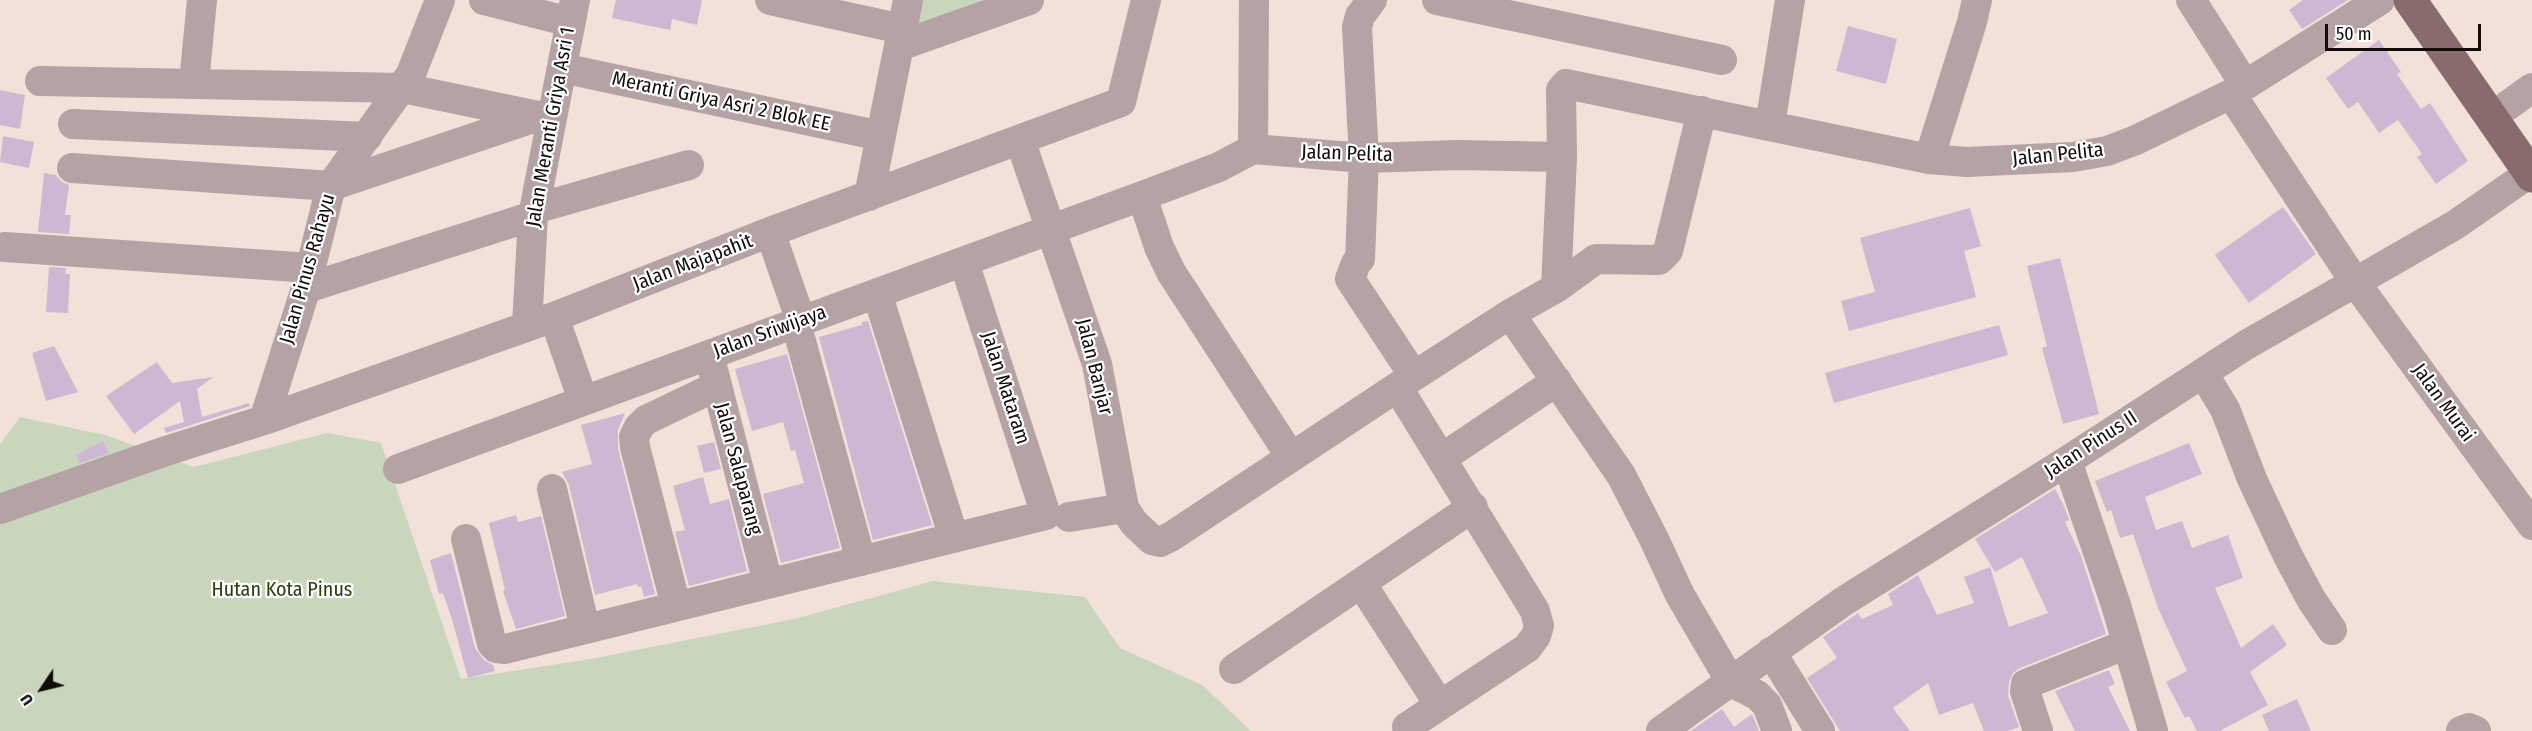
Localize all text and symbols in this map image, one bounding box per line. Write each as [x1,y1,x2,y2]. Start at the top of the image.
scale bar [2328,12,2484,50]
text: 50 m [2336,23,2372,45]
street label: Jalan Meranti Griya Asri 1 [522,25,580,229]
street label: Meranti Griya Asri 2 Blok EE [610,67,832,137]
street label: Jalan Pelita [2011,138,2105,172]
street label: Jalan Pelita [1301,140,1393,168]
street label: Jalan Pinus Rahayu [275,191,341,347]
street label: Jalan Majapahit [630,229,756,297]
street label: Jalan Sriwijaya [710,300,830,364]
street label: Jalan Banjar [1070,316,1118,418]
street label: Jalan Mataram [976,329,1034,447]
street label: Jalan Murai [2407,359,2479,447]
street label: Jalan Salaparang [709,400,767,538]
street label: Jalan Pinus II [2040,406,2142,484]
park label: Hutan Kota Pinus [212,578,352,602]
north arrow [12,659,72,719]
text: U [16,690,37,709]

